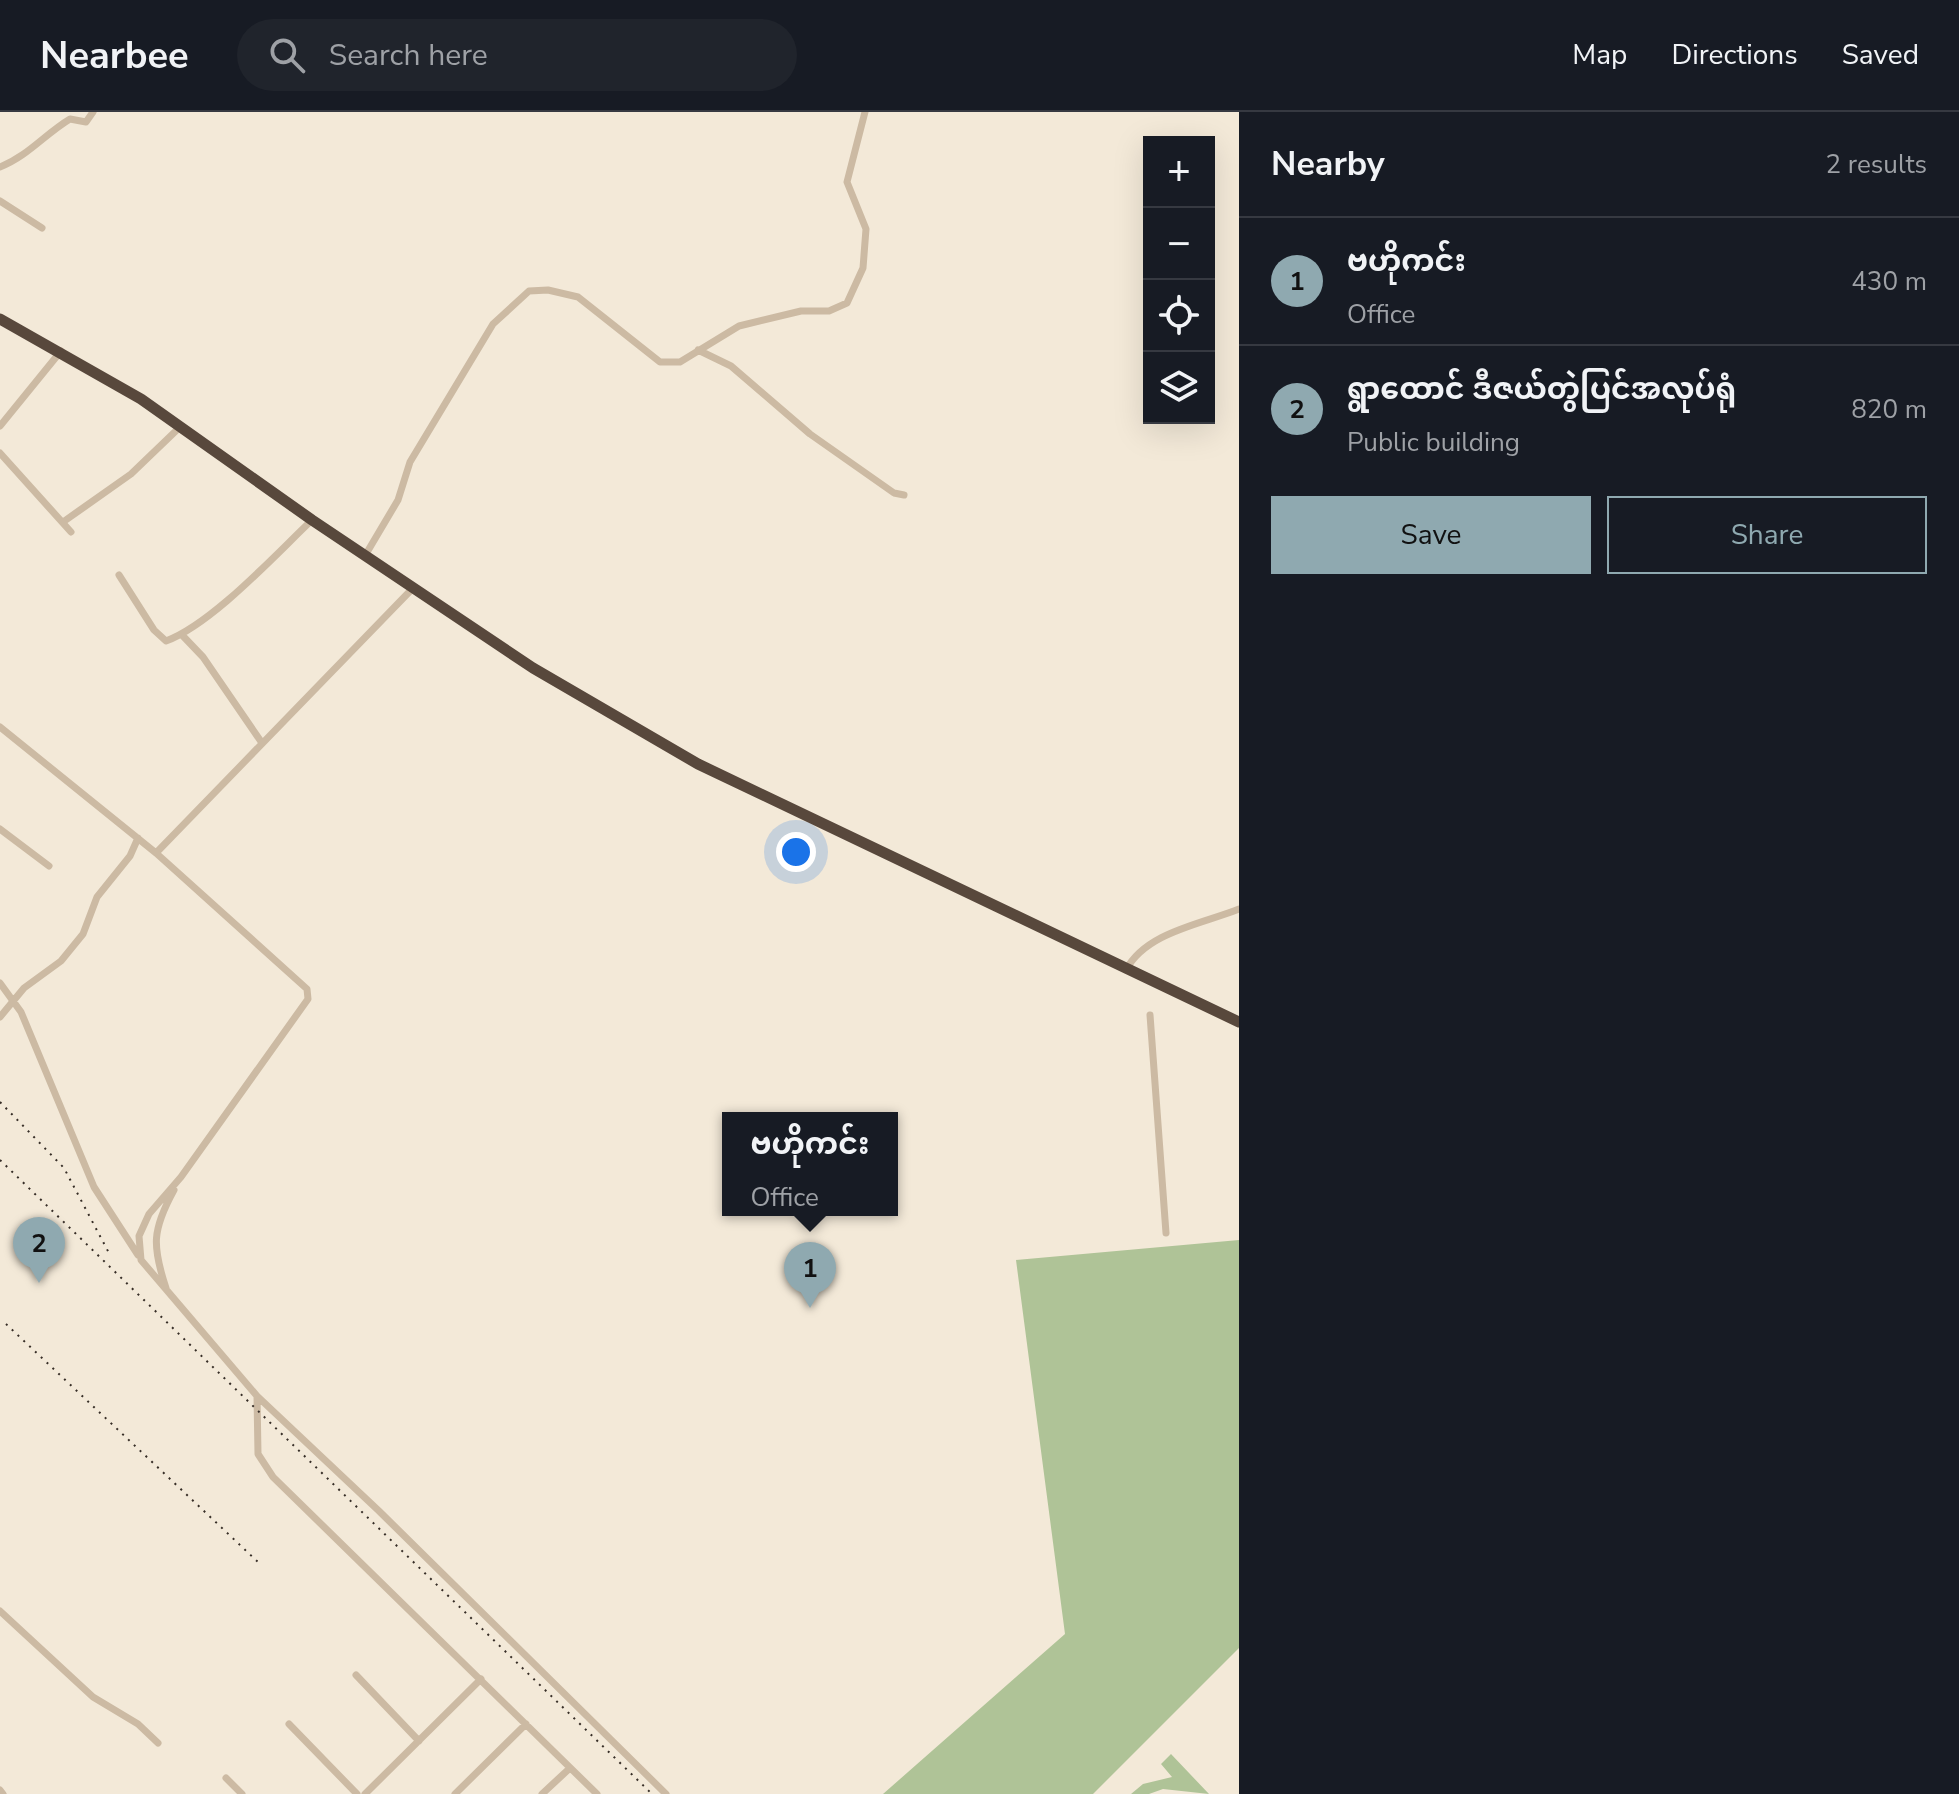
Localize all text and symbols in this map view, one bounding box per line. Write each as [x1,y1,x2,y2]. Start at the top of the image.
search box [237,19,797,91]
text: Nearbee [40,30,189,81]
icon: search [265,33,309,77]
text: Search here [329,35,488,76]
text: Map [1572,36,1627,74]
text: Directions [1671,36,1798,74]
text: Saved [1842,36,1919,74]
map controls [1143,136,1215,424]
button: + [1143,136,1215,208]
text: Nearby [1271,141,1385,187]
text: 2 results [1826,147,1927,182]
button: − [1143,208,1215,280]
text: ဗဟိုကင်း [1347,241,1466,282]
text: 1 [1289,264,1305,299]
text: 430 m [1851,264,1927,299]
button: locate [1143,280,1215,352]
text: Office [1347,297,1415,332]
button: layers [1143,352,1215,424]
text: ရွာထောင် ဒီဇယ်တွဲပြင်အလုပ်ရုံ [1347,369,1736,410]
text: 2 [1289,392,1305,427]
text: 820 m [1851,392,1927,427]
text: Public building [1347,425,1520,460]
button: Save [1271,496,1591,574]
button: Share [1607,496,1927,574]
your location [776,832,816,872]
popup [722,1112,898,1216]
text: ဗဟိုကင်း [751,1124,869,1165]
text: Office [751,1180,819,1215]
pin: 2 [13,1217,65,1283]
pin: 1 [784,1242,836,1308]

